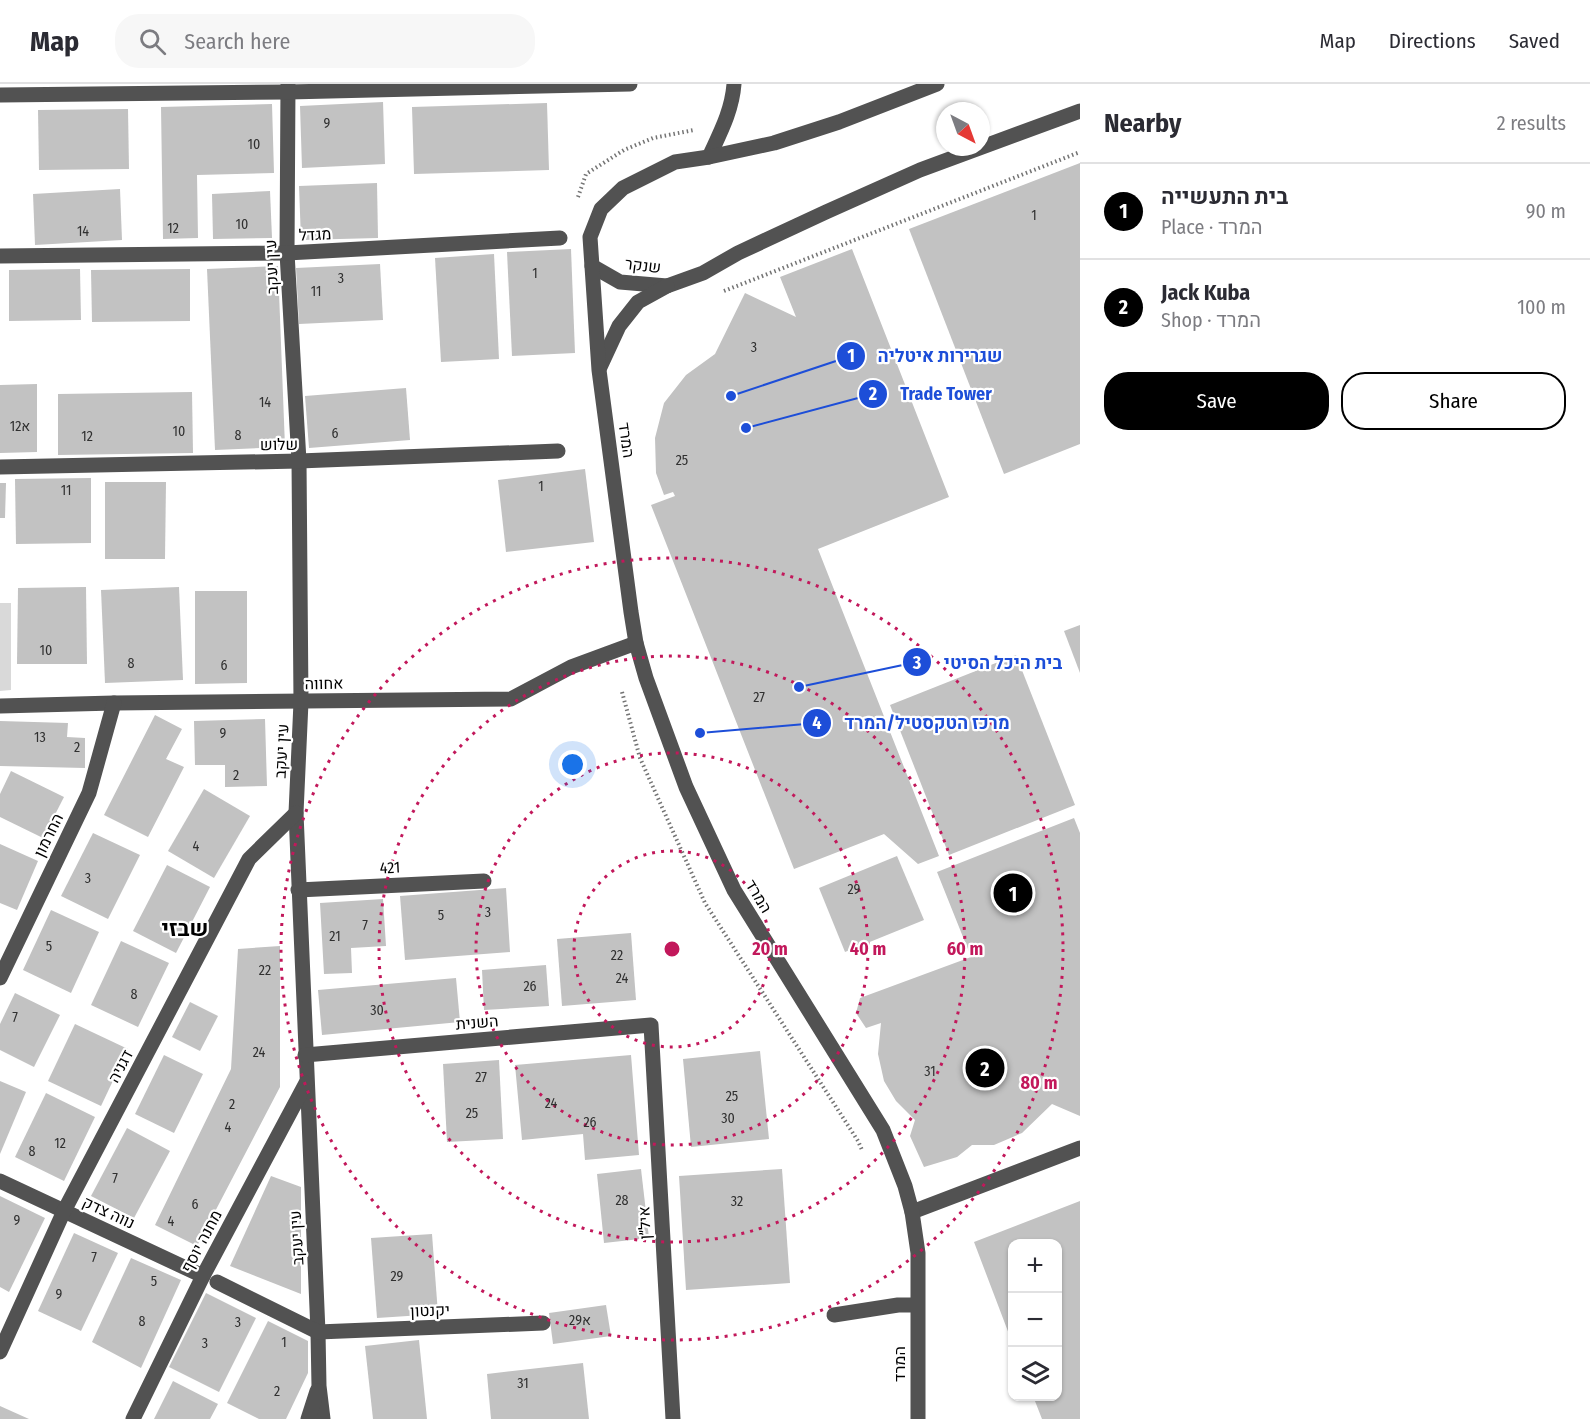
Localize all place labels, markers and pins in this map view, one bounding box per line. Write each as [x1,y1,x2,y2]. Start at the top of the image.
callout: שגרירות איטליה [836,338,1015,374]
callout: Trade Tower [858,376,1004,412]
callout: בית היכל הסיטי [902,644,1074,680]
callout: מרכז הטקסטיל/המרד [802,705,1022,741]
pin: 1 [994,870,1032,916]
centre of rings [662,939,682,959]
pin: 2 [966,1046,1004,1090]

